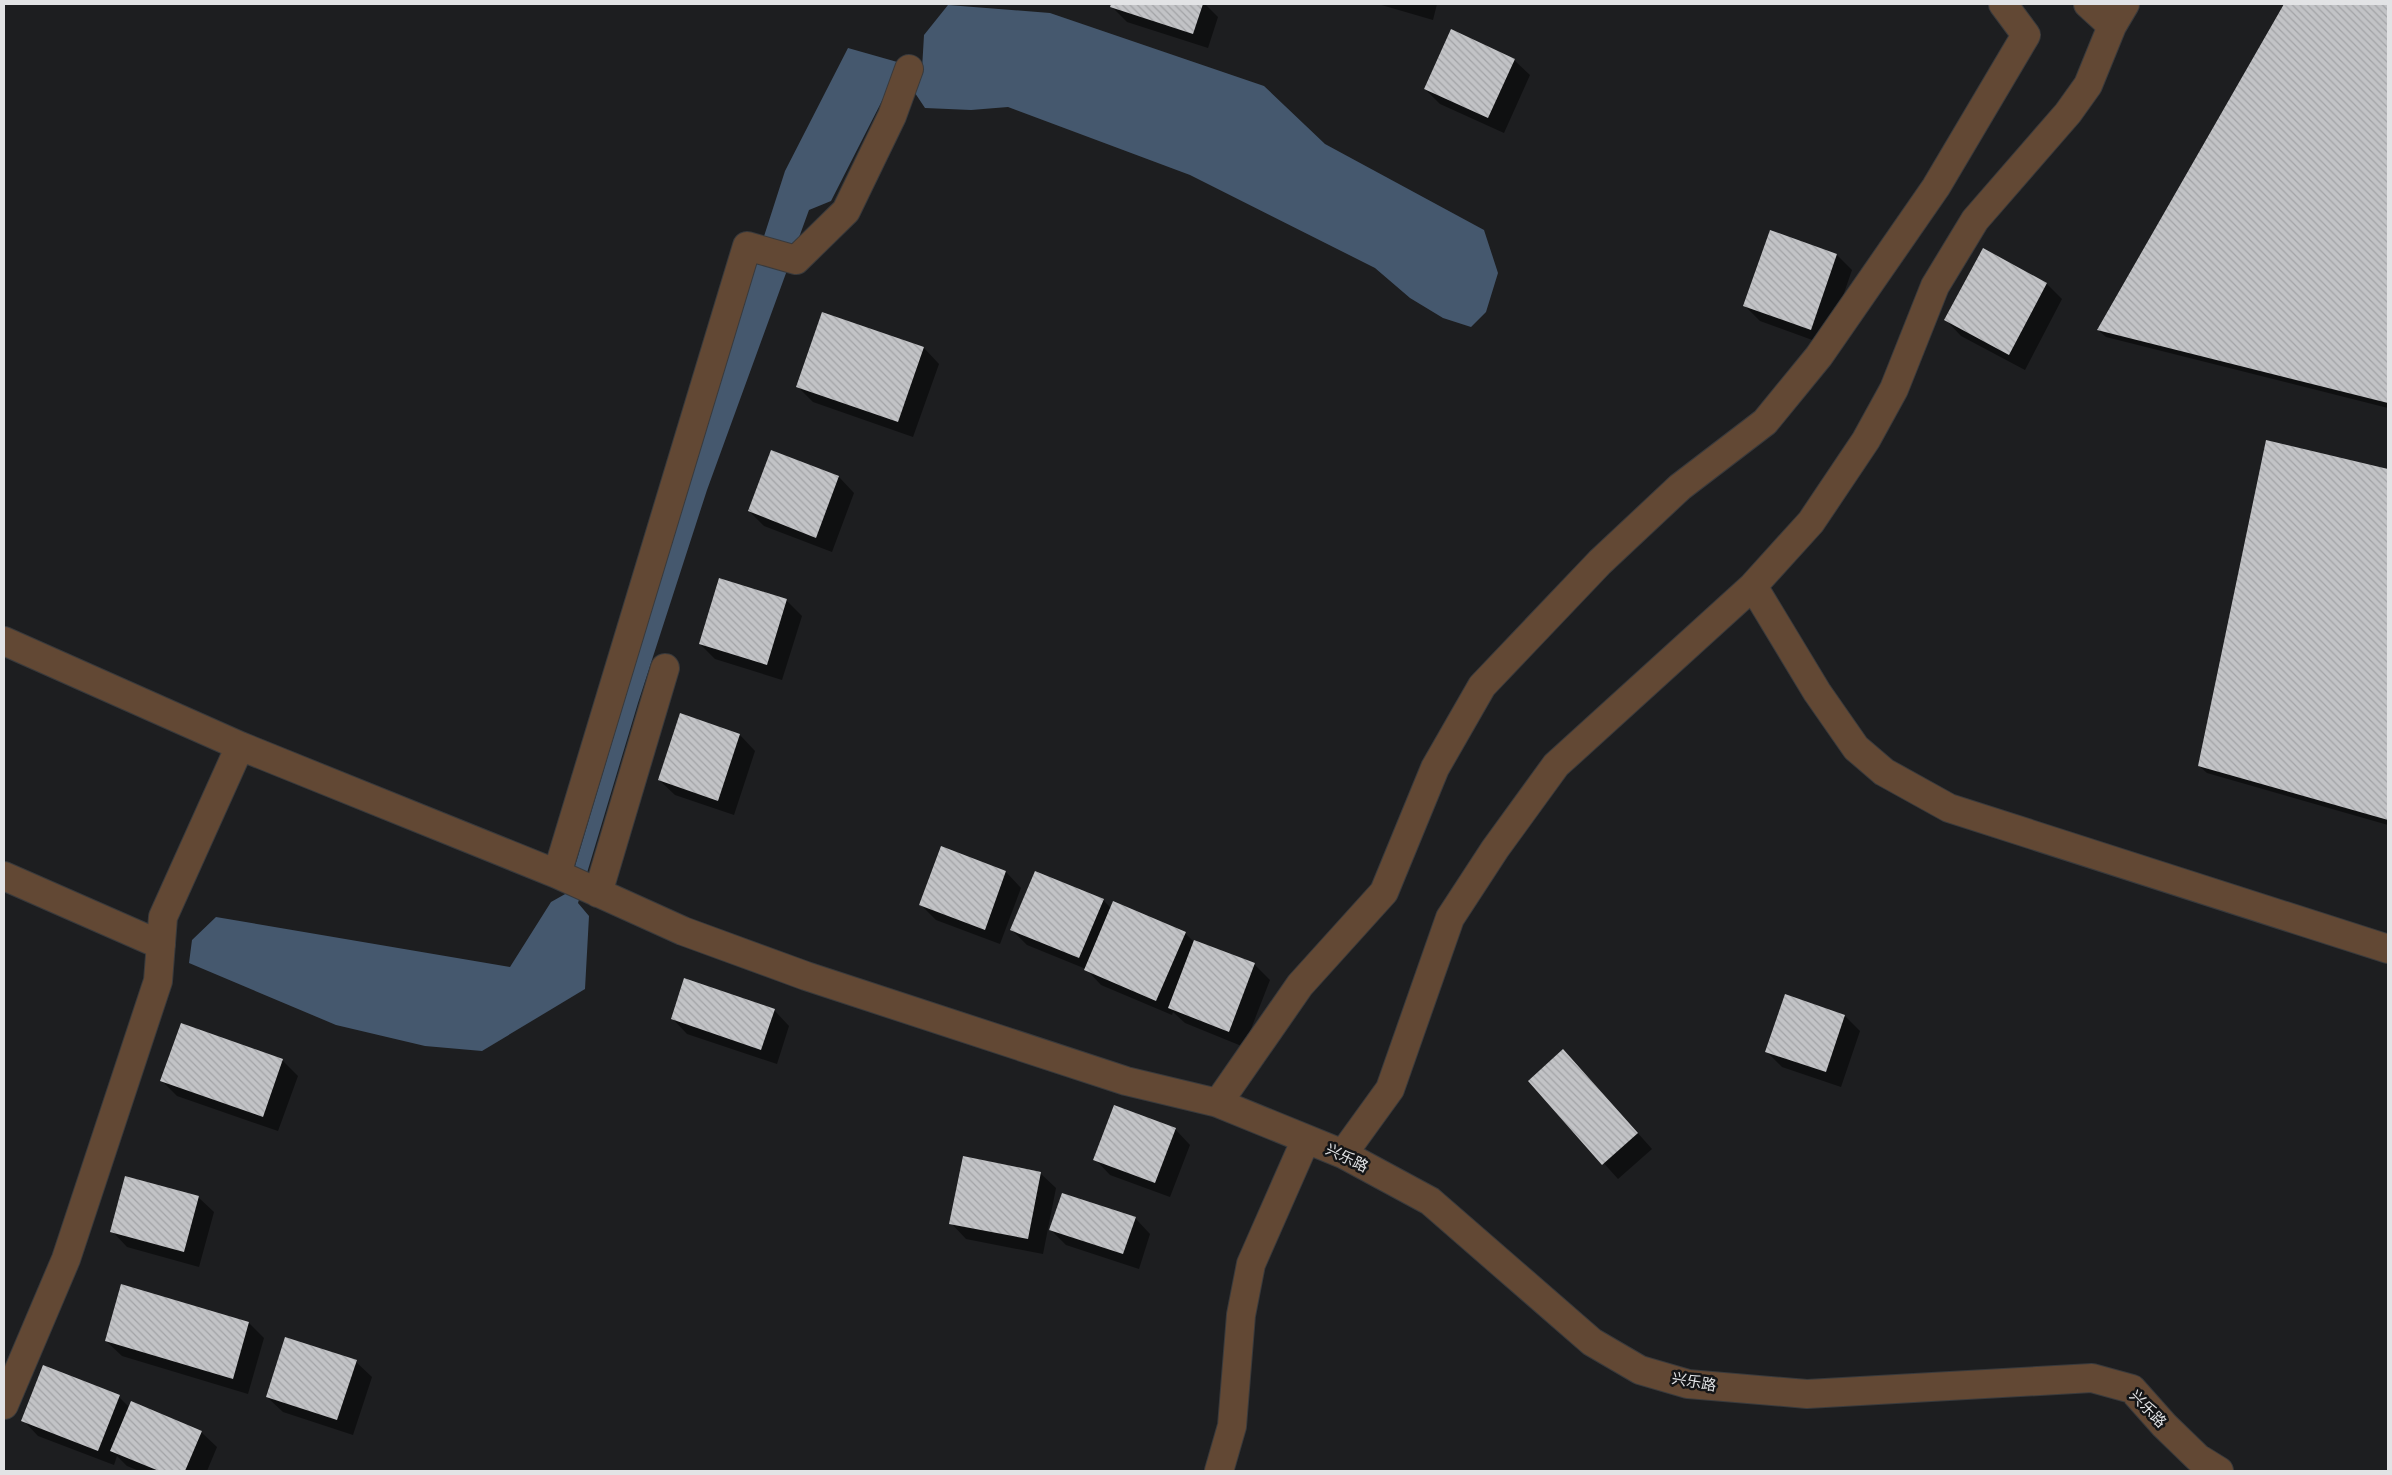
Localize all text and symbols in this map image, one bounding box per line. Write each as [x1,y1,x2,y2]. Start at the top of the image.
street label: 兴乐路 [1323,1139,1372,1175]
street label: 兴乐路 [1670,1368,1718,1394]
street label: 兴乐路 [2127,1386,2171,1431]

